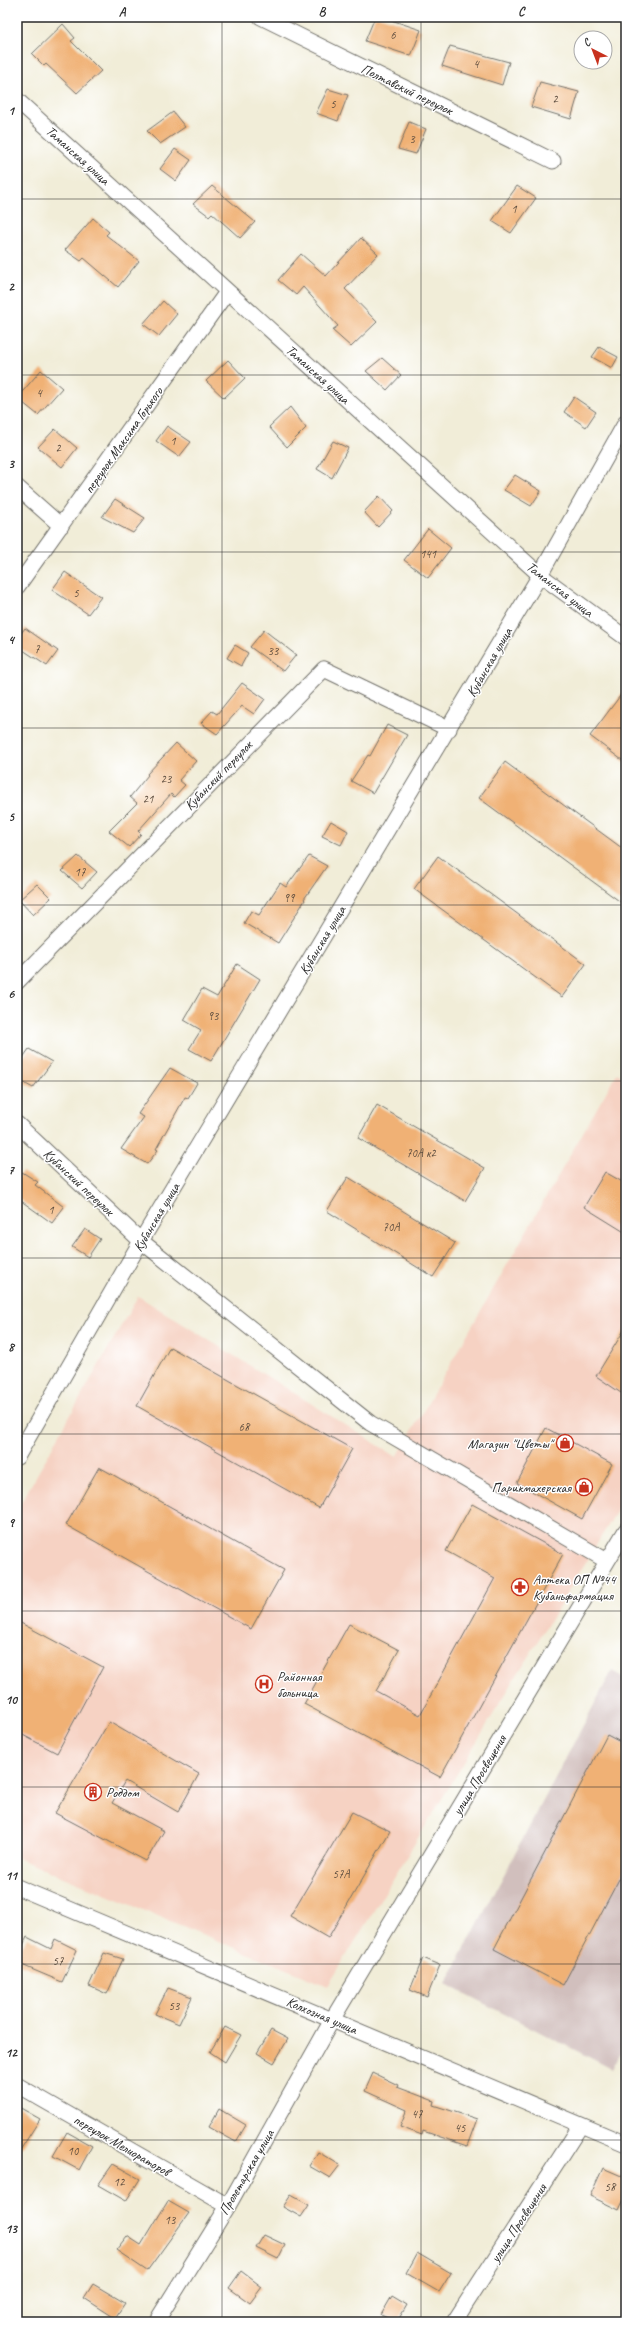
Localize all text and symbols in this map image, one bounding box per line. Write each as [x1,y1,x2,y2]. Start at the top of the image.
text: A [119,4,127,20]
text: B [319,4,327,20]
text: C [518,4,526,20]
house number: 6 [390,27,396,43]
north arrow [573,30,613,70]
text: С [580,34,594,50]
house number: 4 [473,56,480,72]
street label: Полтавский переулок [358,60,457,120]
house number: 2 [552,91,559,107]
house number: 5 [330,96,336,112]
text: 1 [8,103,16,119]
street label: Таманская улица [42,122,114,189]
house number: 3 [409,131,416,147]
house number: 1 [511,201,517,217]
text: 2 [8,279,15,295]
street label: Таманская улица [282,341,354,408]
street label: переулок Максима Горького [80,383,167,497]
house number: 4 [36,385,43,401]
house number: 1 [170,433,176,449]
house number: 2 [55,440,62,456]
text: 3 [8,456,15,472]
house number: 141 [420,546,437,562]
street label: Таманская улица [523,558,597,621]
house number: 5 [73,585,79,601]
street label: Кубанская улица [463,624,517,700]
text: 4 [8,632,16,648]
house number: 7 [34,641,40,657]
house number: 33 [268,643,280,659]
street label: Кубанский переулок [181,736,257,814]
house number: 23 [161,771,173,787]
house number: 21 [143,791,154,807]
text: 5 [8,809,15,825]
house number: 17 [75,864,86,880]
house number: 99 [284,890,296,906]
street label: Кубанская улица [295,902,350,978]
text: 6 [8,986,15,1002]
house number: 93 [208,1008,220,1024]
street label: Кубанский переулок [40,1145,119,1221]
house number: 70А к2 [406,1145,437,1161]
text: 7 [8,1162,15,1178]
street label: Кубанская улица [129,1179,184,1255]
house number: 1 [48,1202,54,1218]
house number: 70А [383,1219,400,1235]
text: 8 [8,1339,16,1355]
house number: 68 [239,1419,251,1435]
shop icon: Магазин "Цветы" [555,1433,575,1453]
place label: Магазин "Цветы" [467,1435,555,1452]
shop icon: Парикмахерская [574,1477,594,1497]
place label: Парикмахерская [491,1479,572,1496]
text: 9 [8,1515,15,1531]
place label: Аптека ОП №44 Кубаньфармация [533,1571,617,1604]
pharmacy icon: Аптека ОП №44 Кубаньфармация [510,1577,530,1597]
place label: Районная больница [277,1668,323,1701]
hospital icon: Районная больница [254,1674,274,1694]
text: 10 [5,1692,18,1708]
street label: улица Просвещения [448,1731,511,1819]
building icon: Роддом [83,1782,103,1802]
place label: Роддом [106,1784,140,1801]
house number: 57А [333,1866,350,1882]
text: 11 [5,1868,19,1884]
house number: 57 [53,1953,64,1969]
street label: Колхозная улица [284,1993,361,2038]
house number: 53 [169,1998,181,2014]
text: 12 [5,2045,18,2061]
house number: 47 [412,2106,423,2122]
street label: переулок Мелиораторов [71,2111,175,2181]
house number: 45 [455,2120,466,2136]
street label: Пролетарская улица [215,2125,278,2218]
house number: 10 [68,2143,80,2159]
house number: 12 [114,2174,126,2190]
street label: улица Просвещения [486,2179,551,2267]
house number: 58 [605,2179,617,2195]
house number: 13 [165,2212,177,2228]
text: 13 [5,2221,18,2237]

